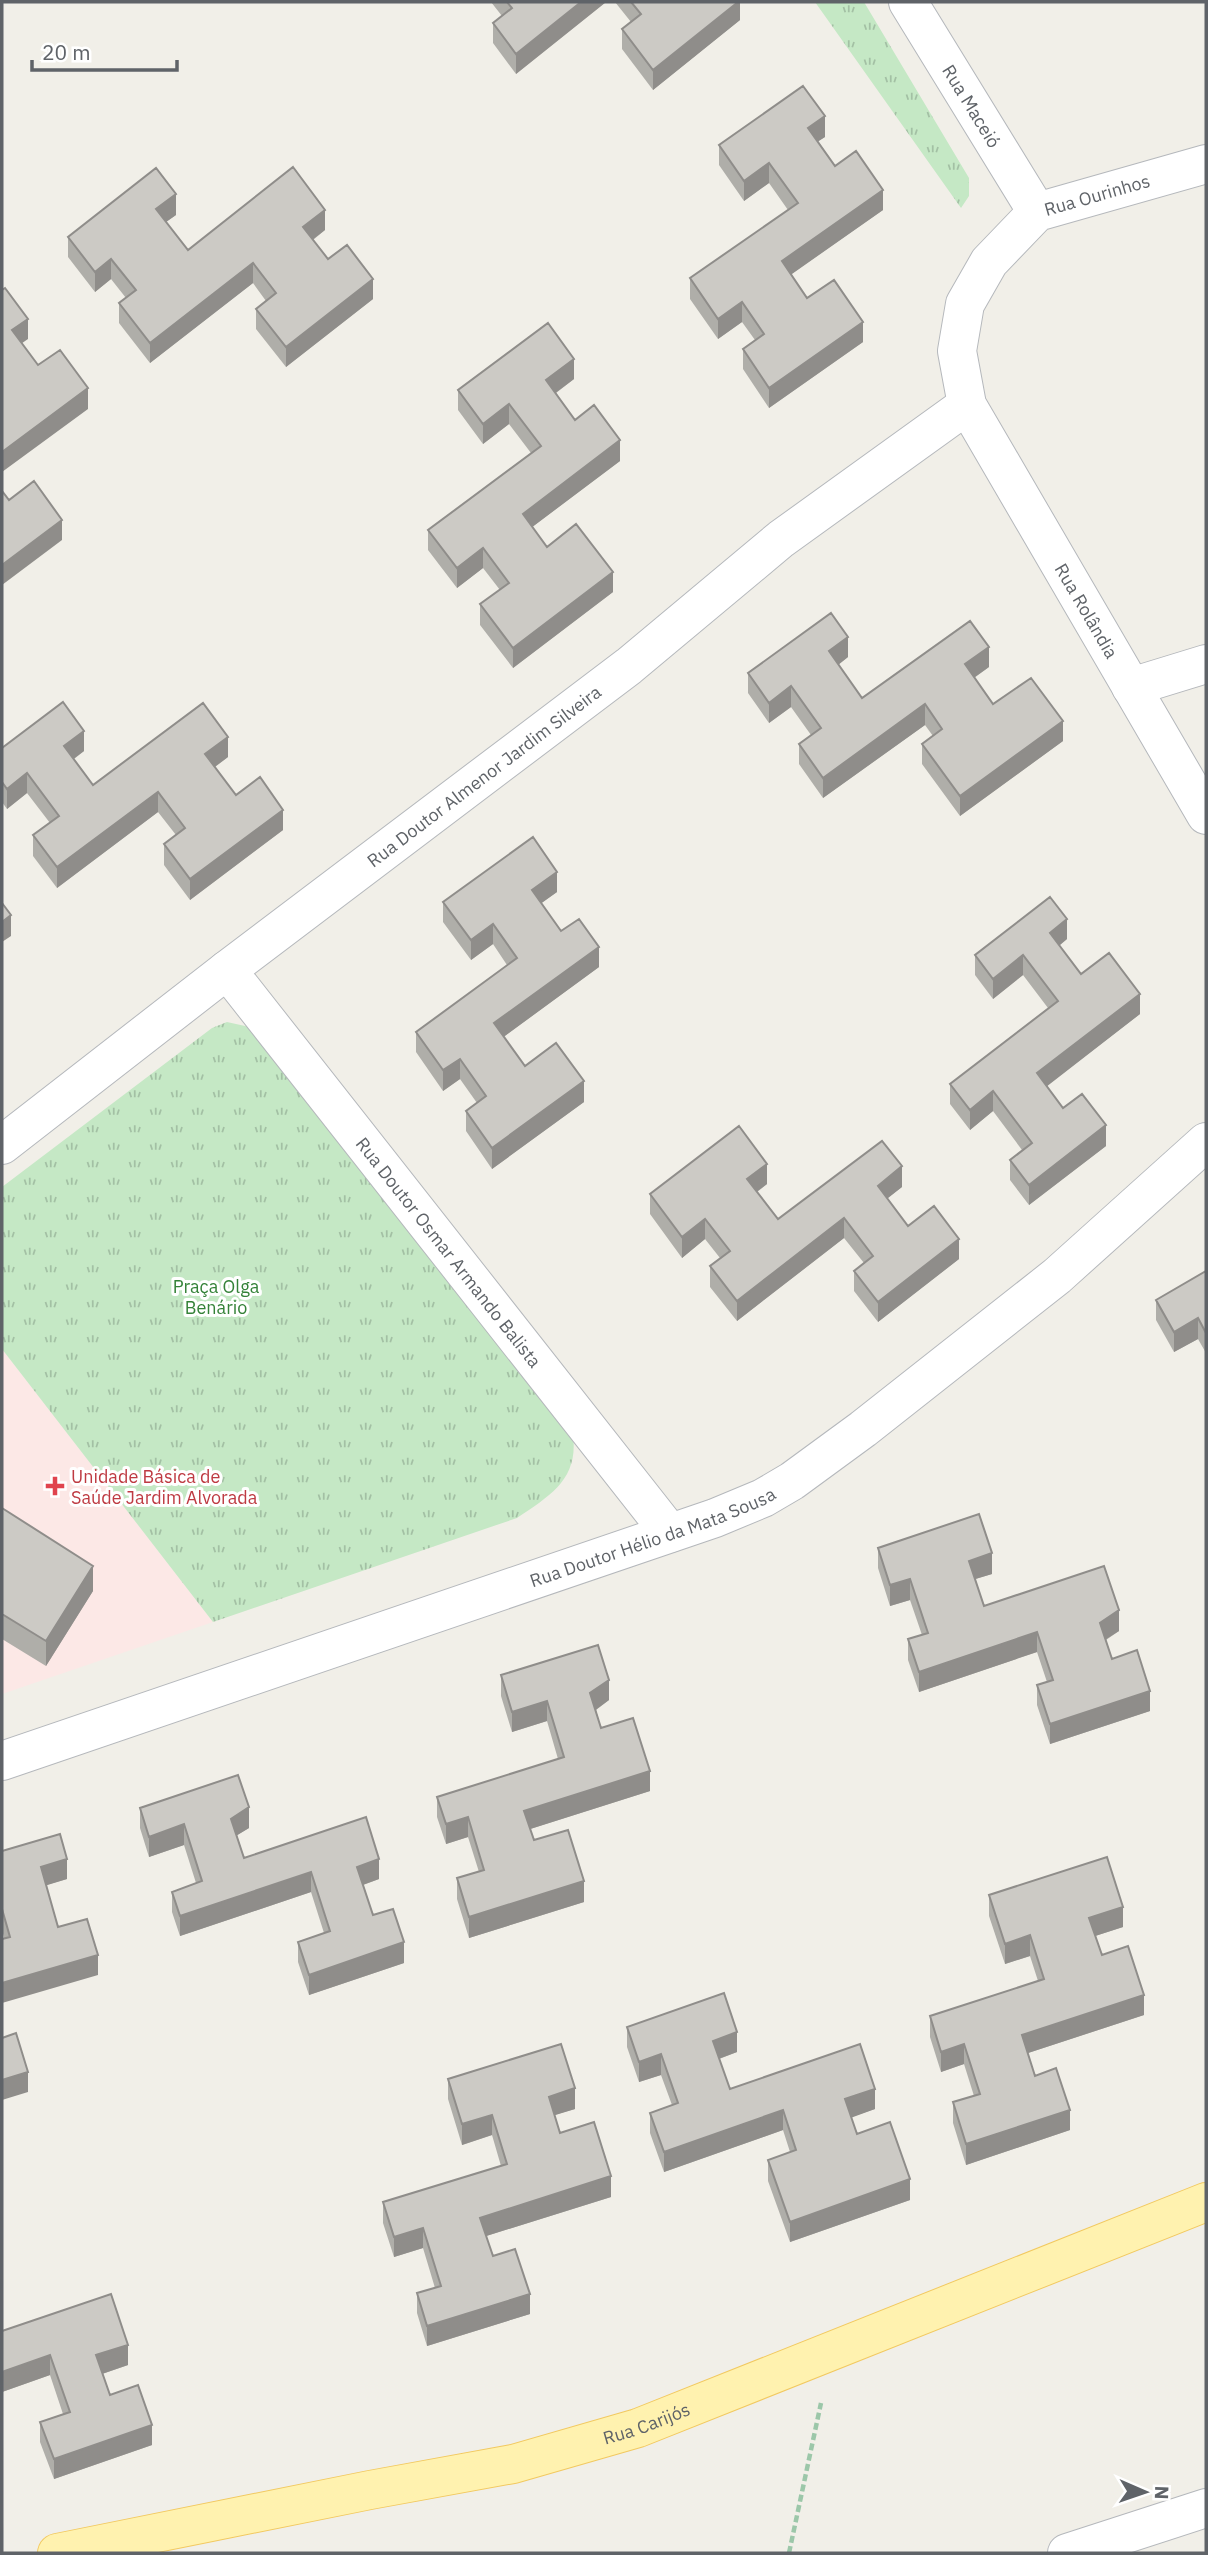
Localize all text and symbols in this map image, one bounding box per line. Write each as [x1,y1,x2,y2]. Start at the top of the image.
scale bar [32,28,177,72]
text: 20 m [42,38,91,66]
street label: Rua Maceió [938,60,1006,152]
street label: Rua Ourinhos [1041,169,1153,221]
street label: Rua Rolândia [1050,559,1124,663]
street label: Rua Doutor Almenor Jardim Silveira [362,680,606,872]
street label: Rua Doutor Osmar Armando Balista [351,1132,547,1372]
park label: Praça Olga Benário [173,1275,260,1319]
place label: Unidade Básica de Saúde Jardim Alvorada [71,1465,258,1509]
marker: Unidade Básica de Saúde Jardim Alvorada [45,1476,65,1496]
street label: Rua Doutor Hélio da Mata Sousa [527,1482,780,1592]
street label: Rua Carijós [600,2397,693,2449]
north arrow [1110,2457,1180,2527]
text: N [1150,2485,1174,2500]

